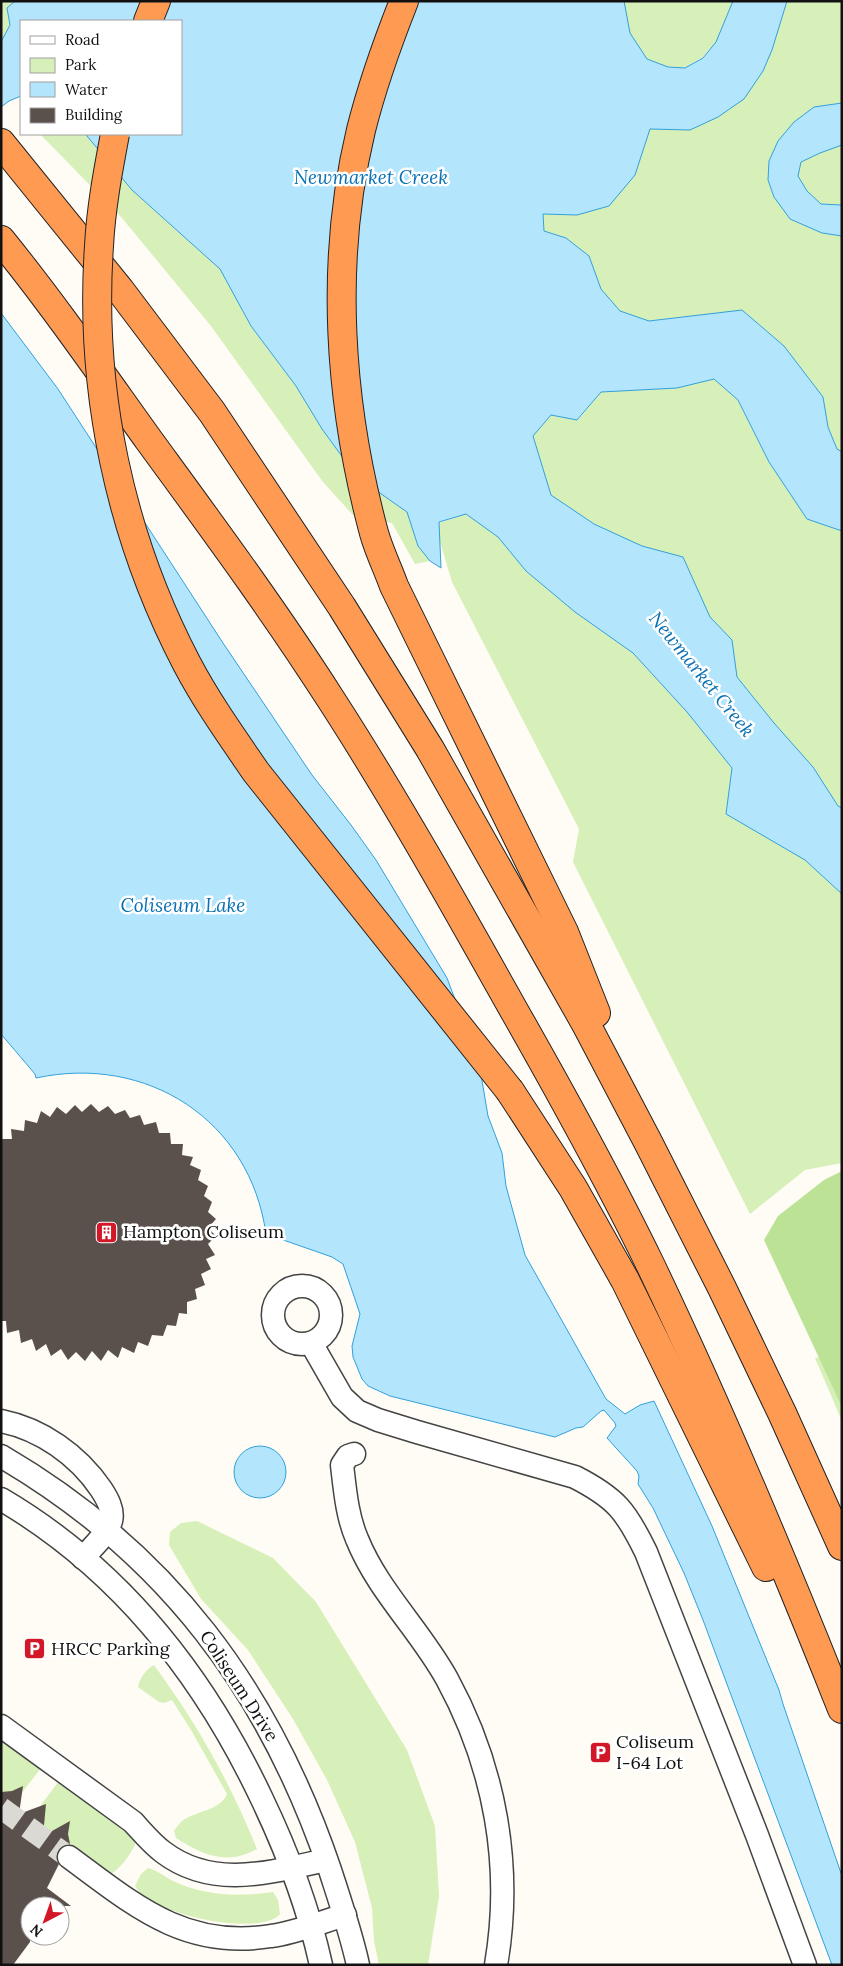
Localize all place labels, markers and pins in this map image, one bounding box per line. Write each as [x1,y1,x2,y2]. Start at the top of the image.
building icon: Hampton Coliseum [95,1220,119,1244]
place label: Hampton Coliseum [123,1220,284,1243]
parking icon: HRCC Parking [23,1637,47,1661]
place label: HRCC Parking [51,1637,171,1660]
place label: Coliseum I-64 Lot [616,1730,694,1774]
parking icon: Coliseum I-64 Lot [588,1740,612,1764]

